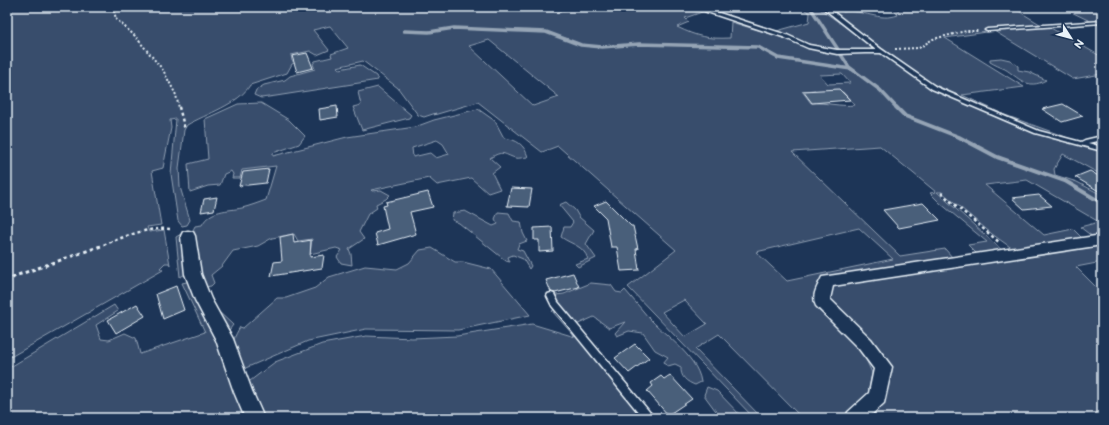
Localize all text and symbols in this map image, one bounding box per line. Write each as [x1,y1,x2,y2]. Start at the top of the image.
north arrow [1051,18,1091,58]
text: N [1071,36,1086,51]

